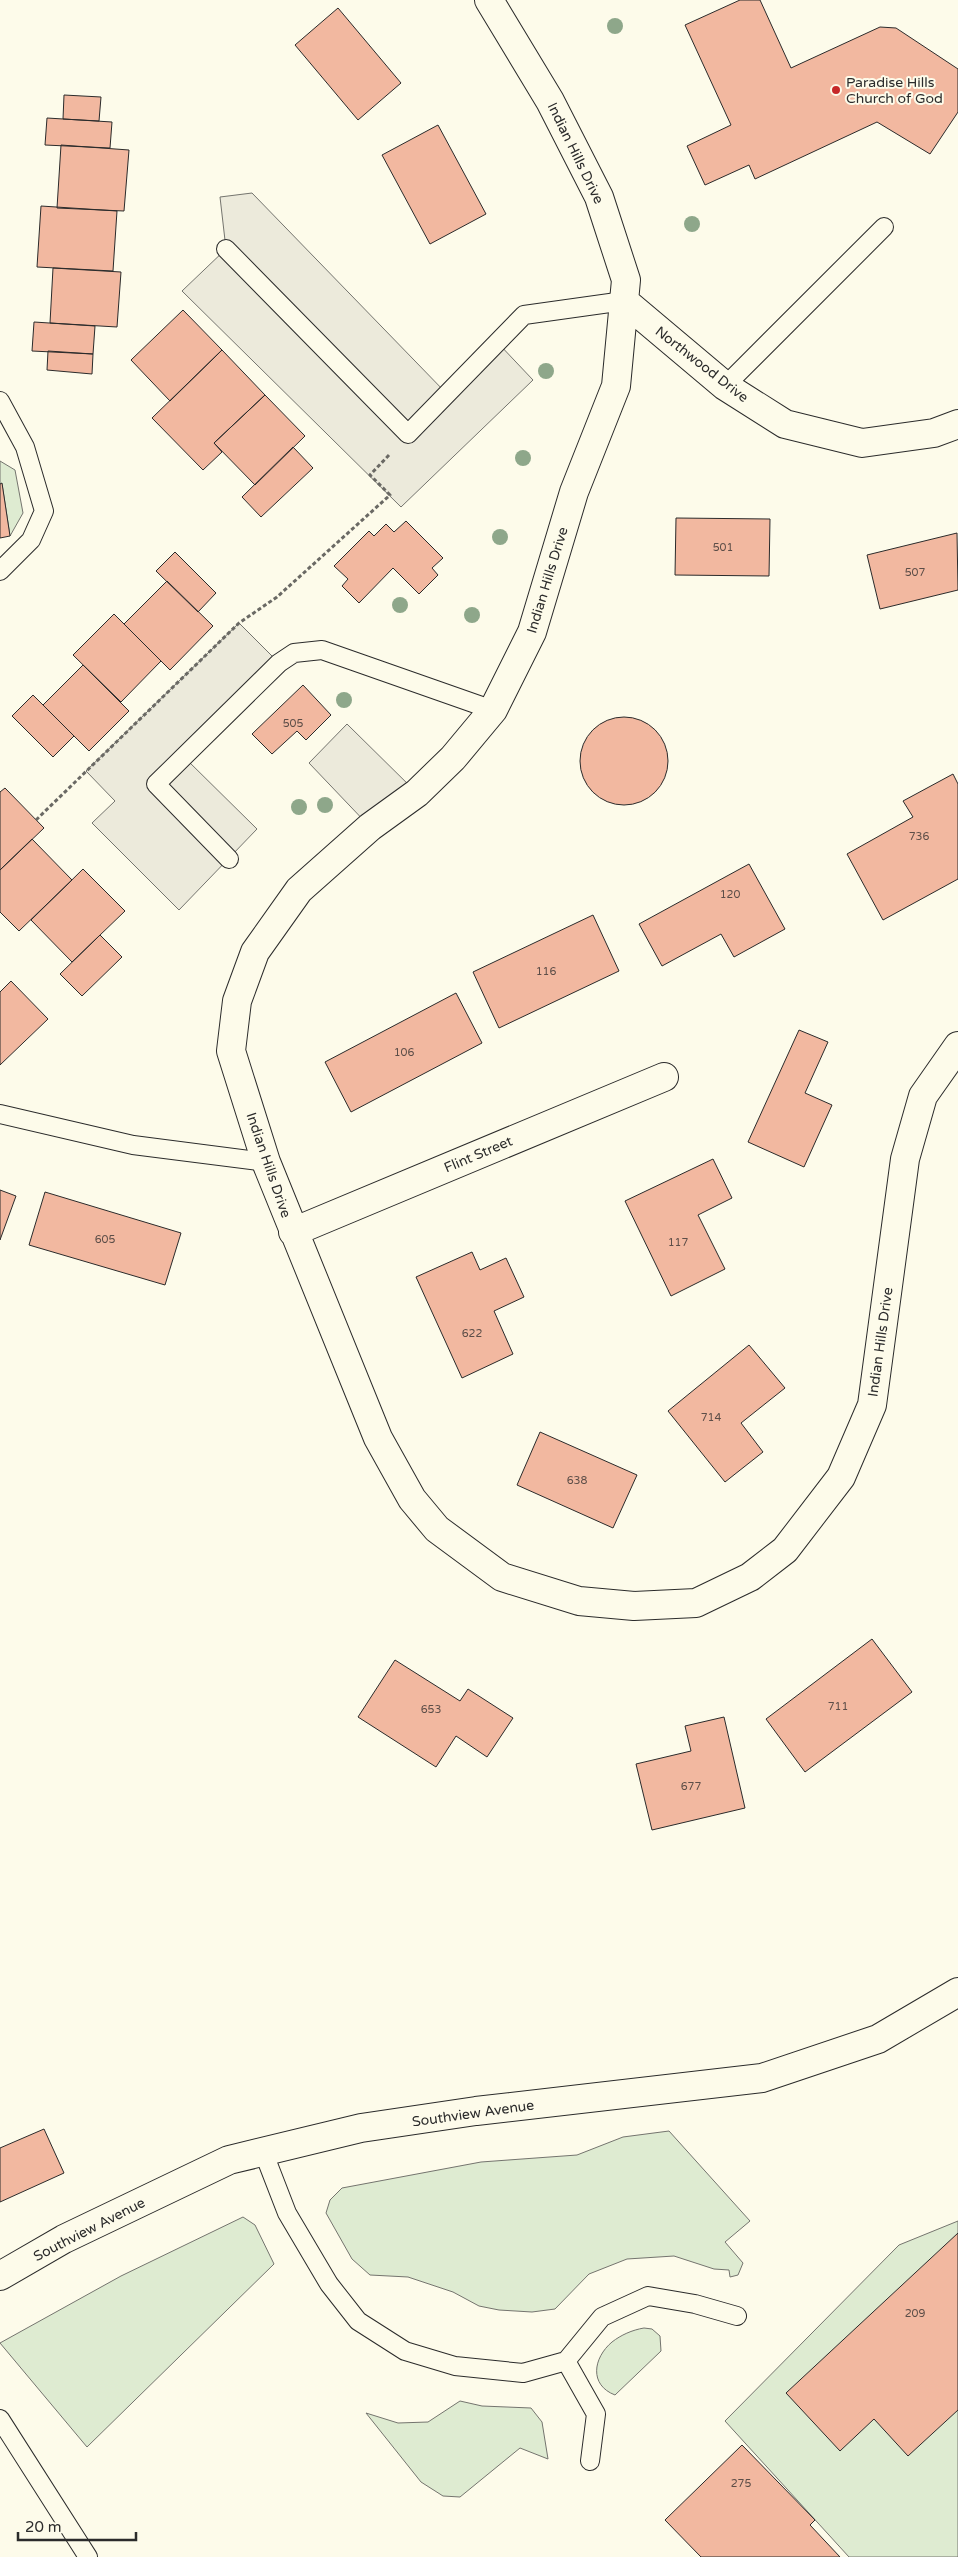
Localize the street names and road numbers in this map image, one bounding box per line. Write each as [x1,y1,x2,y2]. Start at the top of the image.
street label: Indian Hills Drive [544,100,607,207]
street label: Northwood Drive [652,323,752,406]
street label: Indian Hills Drive [523,525,572,635]
street label: Indian Hills Drive [243,1110,295,1220]
street label: Flint Street [441,1132,516,1176]
street label: Indian Hills Drive [864,1286,897,1398]
street label: Southview Avenue [411,2097,535,2130]
street label: Southview Avenue [31,2194,148,2265]

